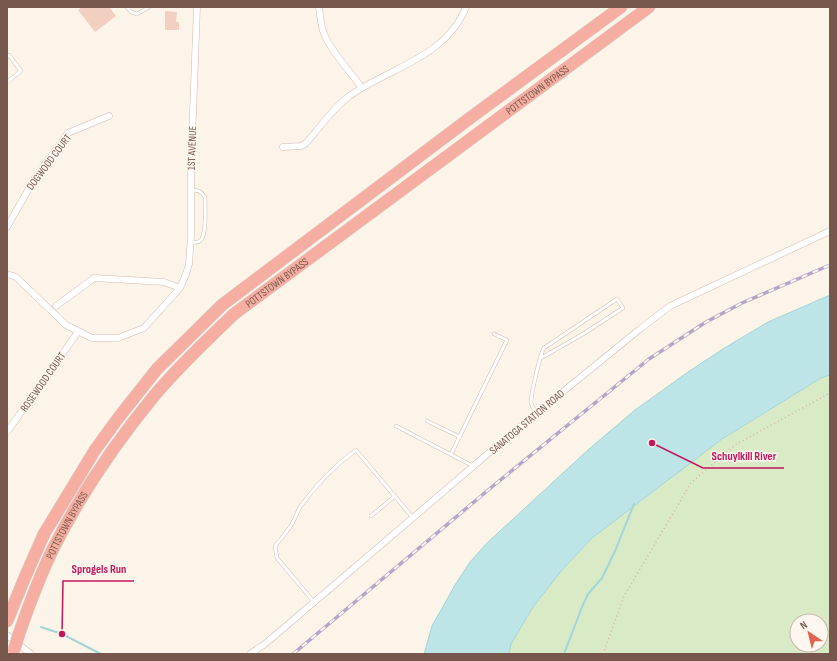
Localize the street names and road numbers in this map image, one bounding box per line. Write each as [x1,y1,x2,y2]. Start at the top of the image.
street label: POTTSTOWN BYPASS [503,62,572,117]
street label: 1ST AVENUE [185,126,199,170]
street label: DOGWOOD COURT [24,131,75,193]
street label: POTTSTOWN BYPASS [243,255,311,310]
street label: ROSEWOOD COURT [18,349,69,415]
street label: SANATOGA STATION ROAD [487,387,567,457]
street label: POTTSTOWN BYPASS [43,489,91,561]

